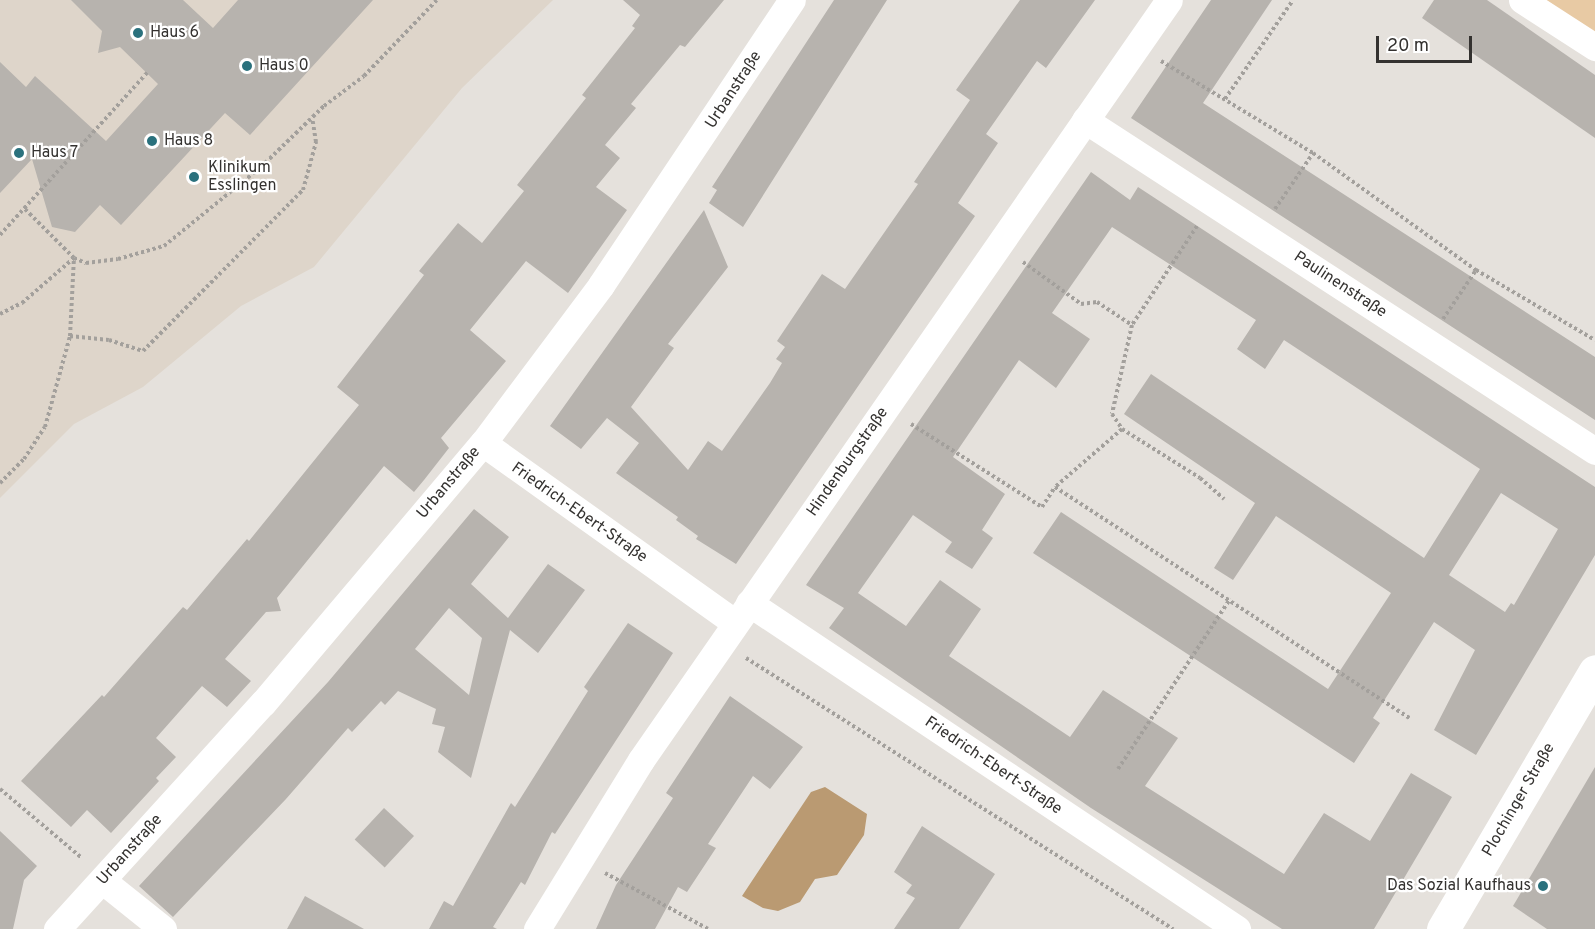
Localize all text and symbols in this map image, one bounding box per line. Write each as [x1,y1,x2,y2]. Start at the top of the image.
place label: Haus 6 [150,23,199,43]
scale bar [1379,24,1475,62]
marker: Haus 6 [131,26,145,40]
text: 20 m [1387,35,1429,58]
street label: Urbanstraße [702,48,766,132]
place label: Haus 0 [259,56,309,76]
marker: Haus 0 [240,59,254,73]
place label: Haus 8 [164,131,213,151]
marker: Haus 8 [145,134,159,148]
place label: Haus 7 [31,143,79,163]
marker: Haus 7 [12,146,26,160]
place label: Klinikum Esslingen [208,158,277,196]
marker: Klinikum Esslingen [185,168,203,186]
street label: Paulinenstraße [1290,248,1390,322]
street label: Hindenburgstraße [803,404,893,520]
street label: Urbanstraße [413,443,485,523]
street label: Friedrich-Ebert-Straße [507,459,651,567]
street label: Friedrich-Ebert-Straße [921,713,1065,819]
street label: Plochinger Straße [1479,740,1559,860]
street label: Urbanstraße [93,811,167,889]
place label: Das Sozial Kaufhaus [1387,876,1531,896]
marker: Das Sozial Kaufhaus [1536,879,1550,893]

